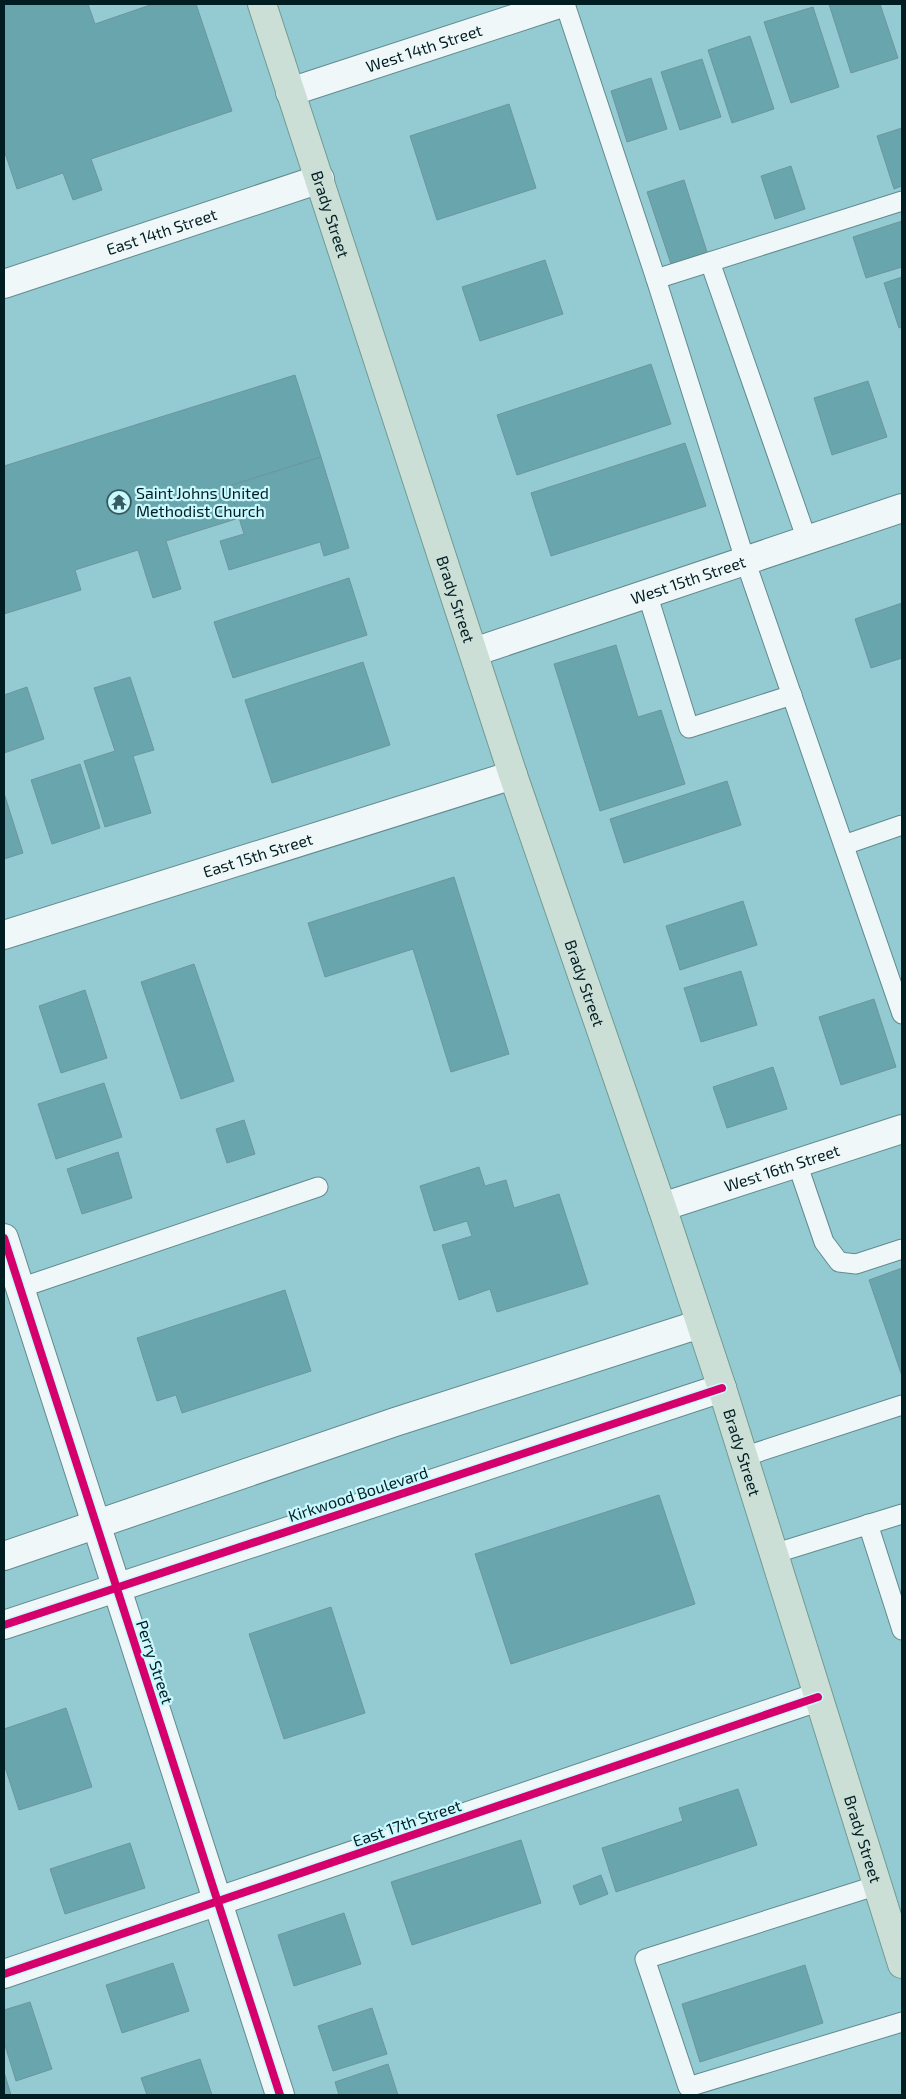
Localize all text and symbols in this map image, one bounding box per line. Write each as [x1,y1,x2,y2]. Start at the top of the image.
street label: West 14th Street [363,20,484,76]
street label: Brady Street [308,168,354,260]
street label: East 14th Street [104,204,219,258]
place label: Saint Johns United Methodist Church [136,483,269,520]
temple icon: Saint Johns United Methodist Church [106,489,132,515]
street label: West 15th Street [628,551,748,608]
street label: Brady Street [433,553,479,645]
street label: East 15th Street [200,829,315,881]
street label: Brady Street [562,937,609,1029]
street label: West 16th Street [722,1140,842,1195]
street label: Brady Street [720,1406,765,1498]
street label: Kirkwood Boulevard [285,1462,430,1525]
street label: Perry Street [133,1618,178,1706]
street label: Brady Street [841,1793,886,1885]
street label: East 17th Street [350,1795,464,1850]

